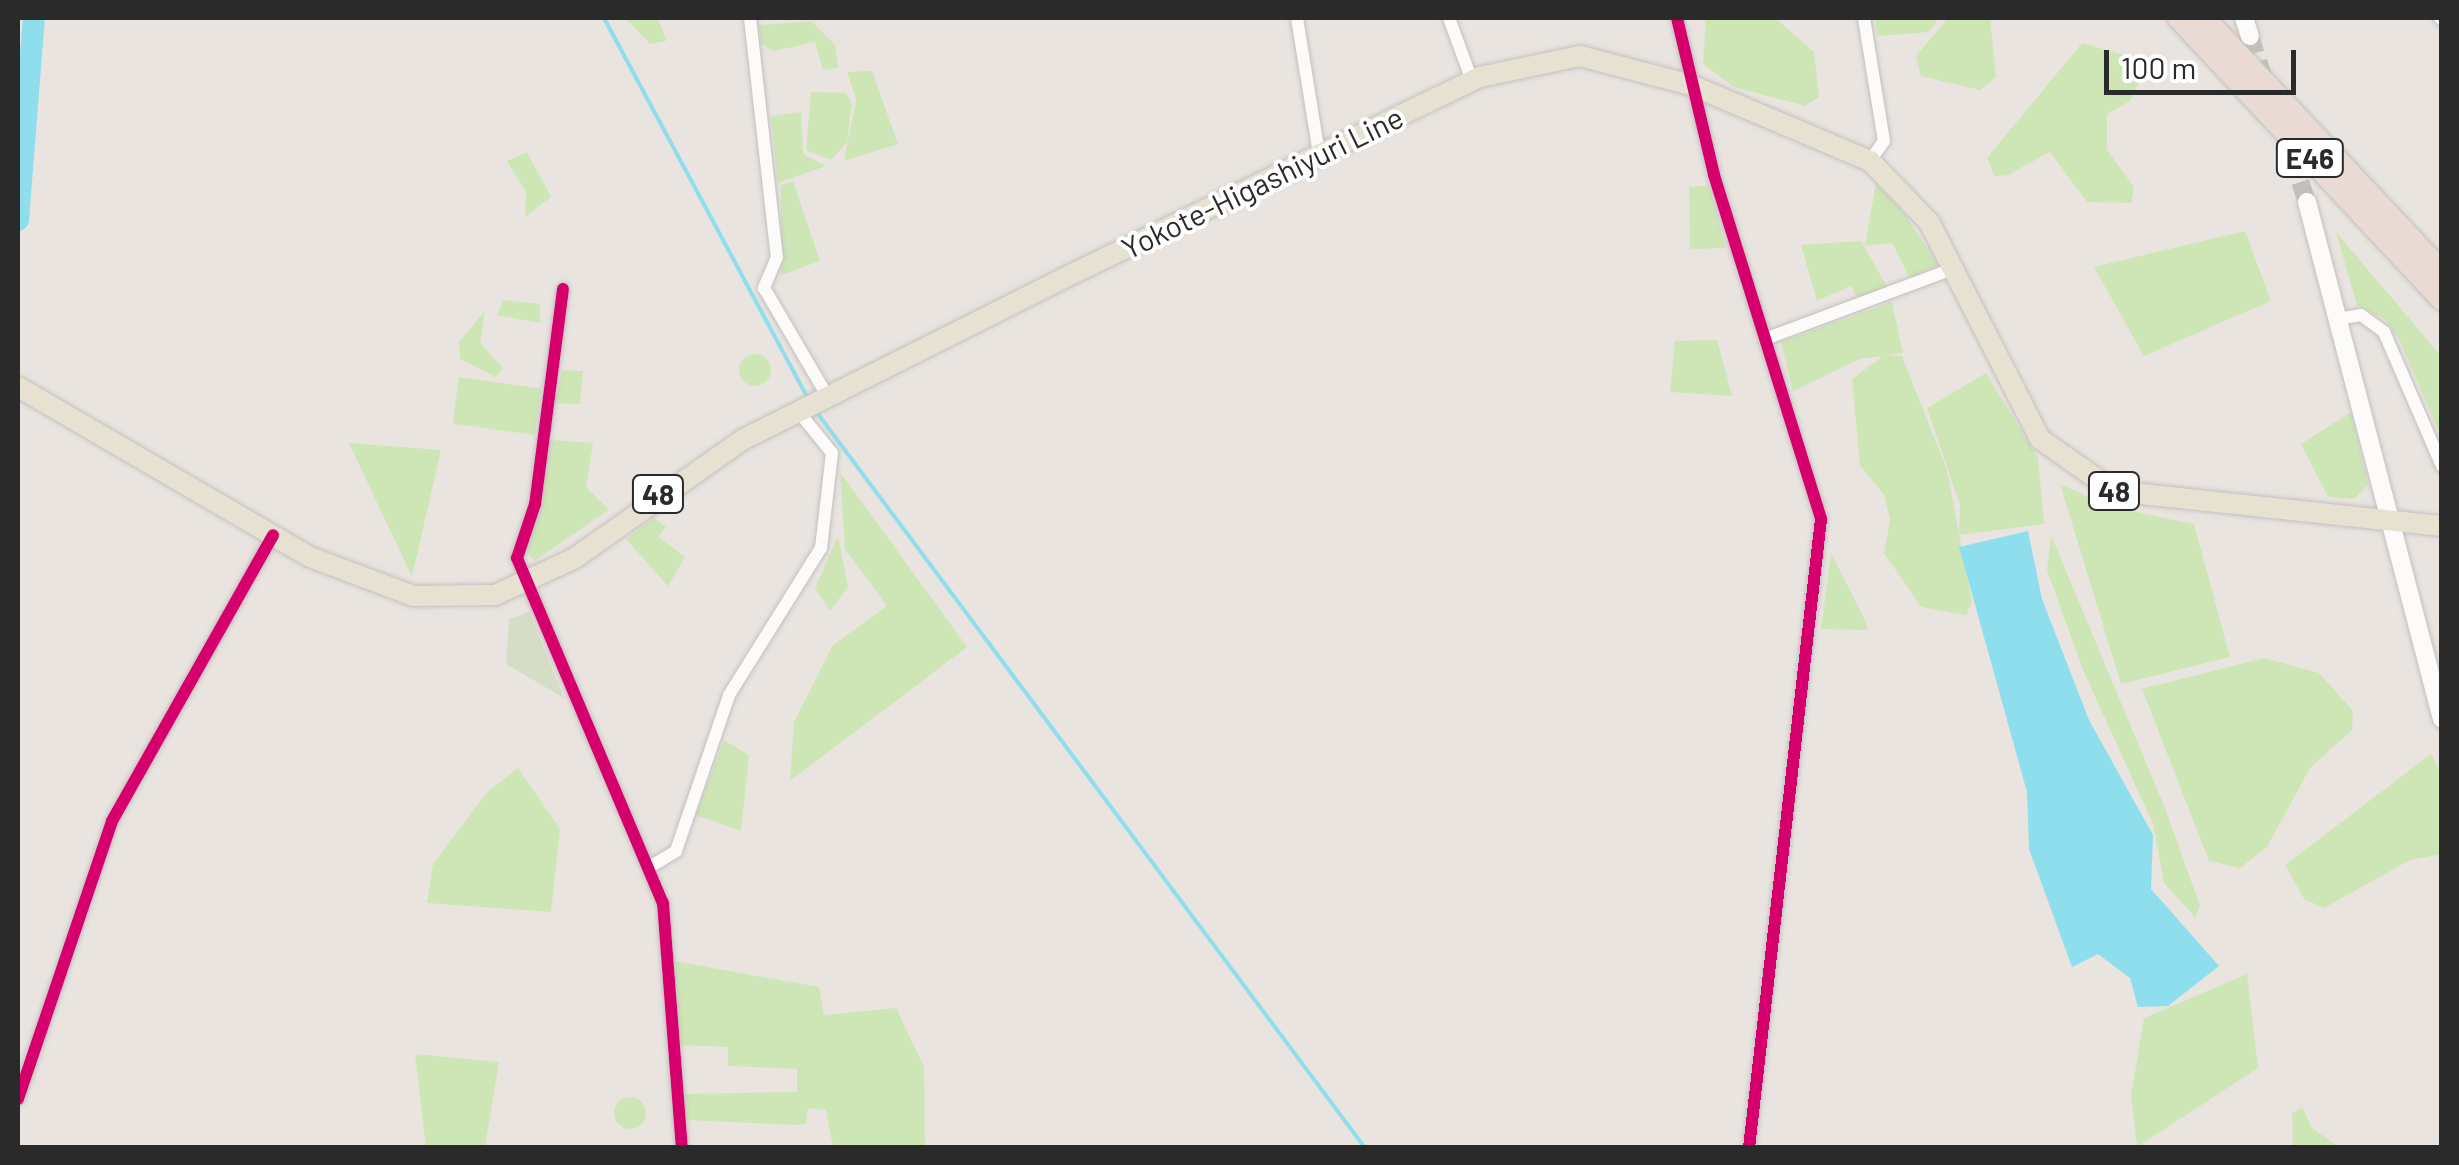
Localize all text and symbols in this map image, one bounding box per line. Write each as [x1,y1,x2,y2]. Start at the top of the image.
scale bar [2109,30,2302,92]
text: 100 m [2121,49,2196,85]
street label: Yokote-Higashiyuri Line [1116,98,1408,266]
road number: E46 [2275,135,2345,181]
road number: 48 [2086,468,2142,514]
road number: 48 [630,471,686,517]

